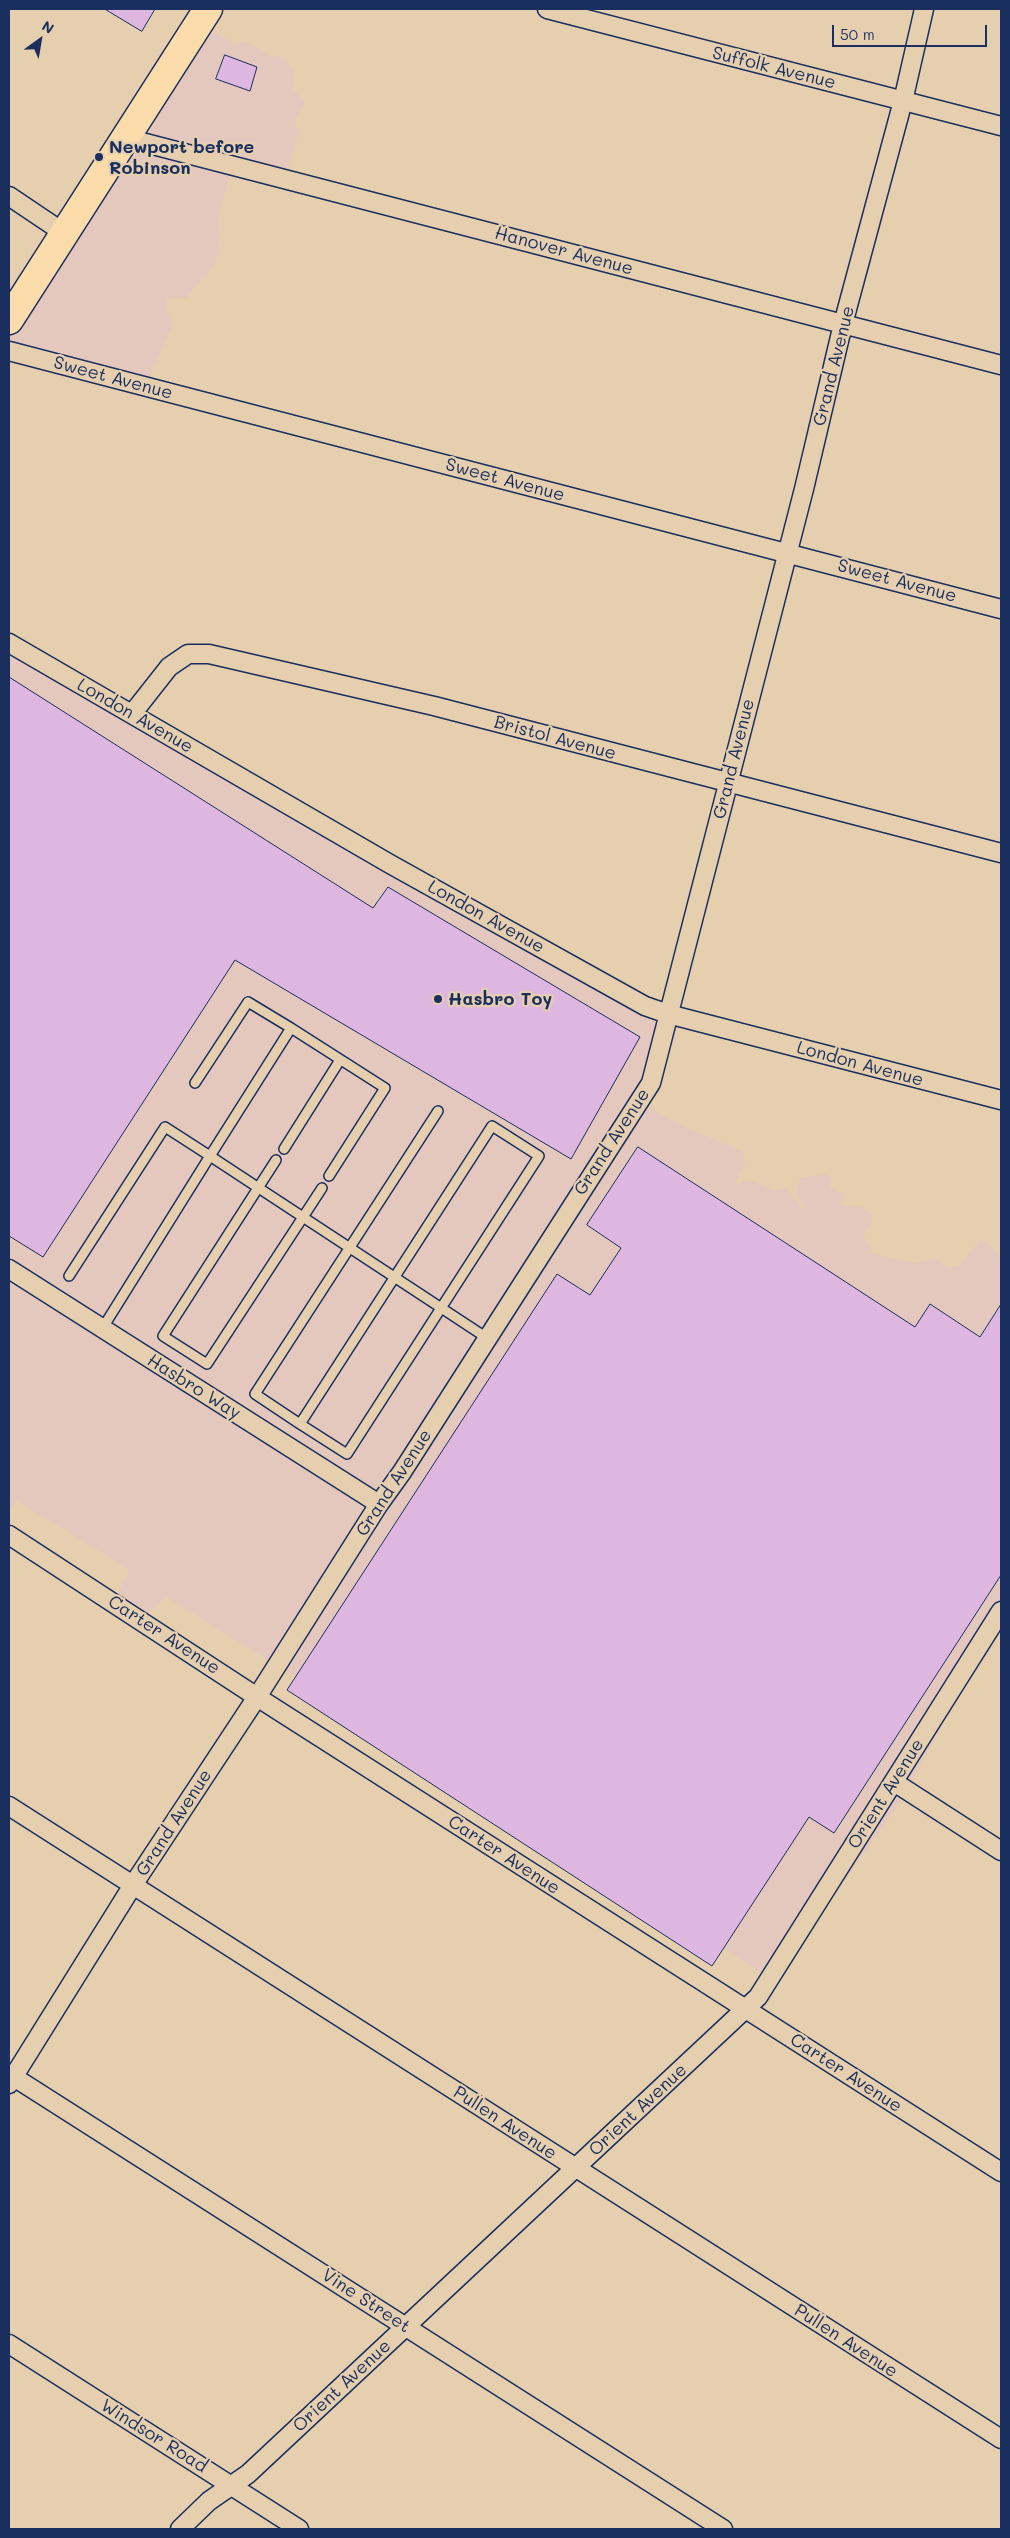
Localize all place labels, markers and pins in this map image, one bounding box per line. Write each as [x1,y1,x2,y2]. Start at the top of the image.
place label: Newport before Robinson [109,136,254,178]
marker: Newport before Robinson [93,151,105,163]
place label: Hasbro Toy [448,988,552,1010]
marker: Hasbro Toy [432,993,444,1005]

